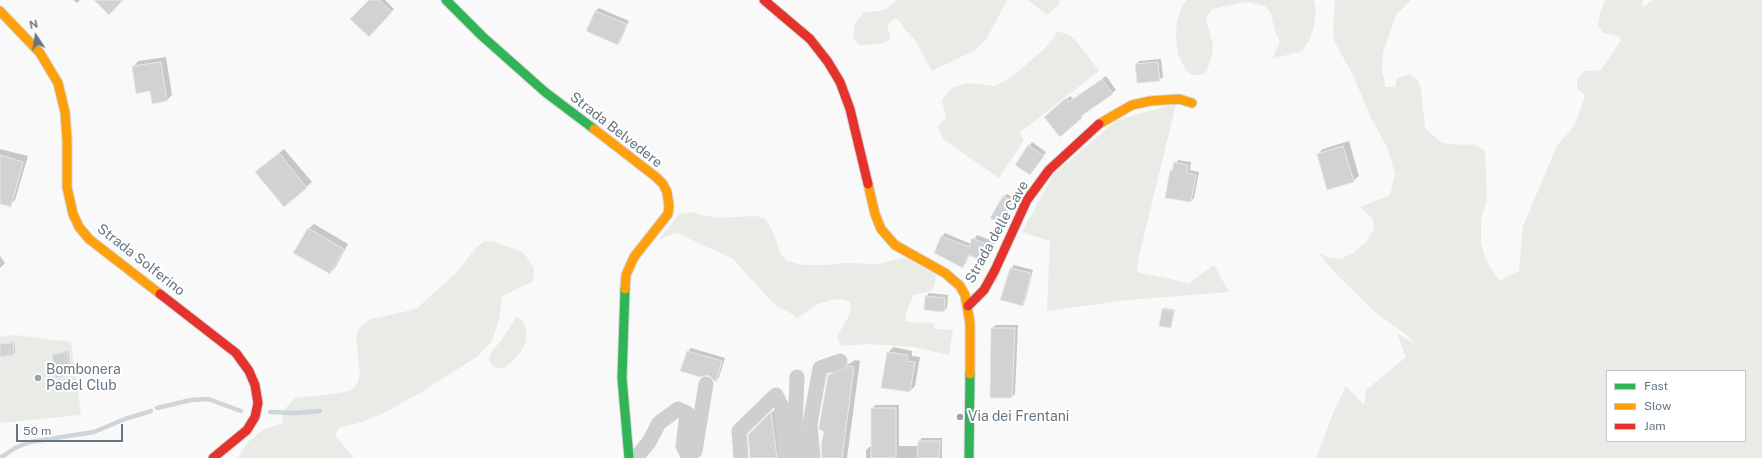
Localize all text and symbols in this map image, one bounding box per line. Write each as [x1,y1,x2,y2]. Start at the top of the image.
north arrow [16,16,56,56]
text: N [28,17,39,31]
street label: Strada Belvedere [566,89,666,171]
street label: Strada delle Cave [962,178,1032,286]
street label: Strada Solferino [94,221,188,299]
place label: Bombonera Padel Club [46,362,121,394]
legend [1606,370,1746,442]
marker: Bombonera Padel Club [33,373,43,383]
text: Fast [1644,379,1668,393]
text: Slow [1644,399,1671,413]
place label: Via dei Frentani [968,409,1069,425]
marker: Via dei Frentani [955,412,965,422]
scale bar [18,416,125,442]
text: Jam [1644,419,1666,433]
text: 50 m [23,424,51,438]

